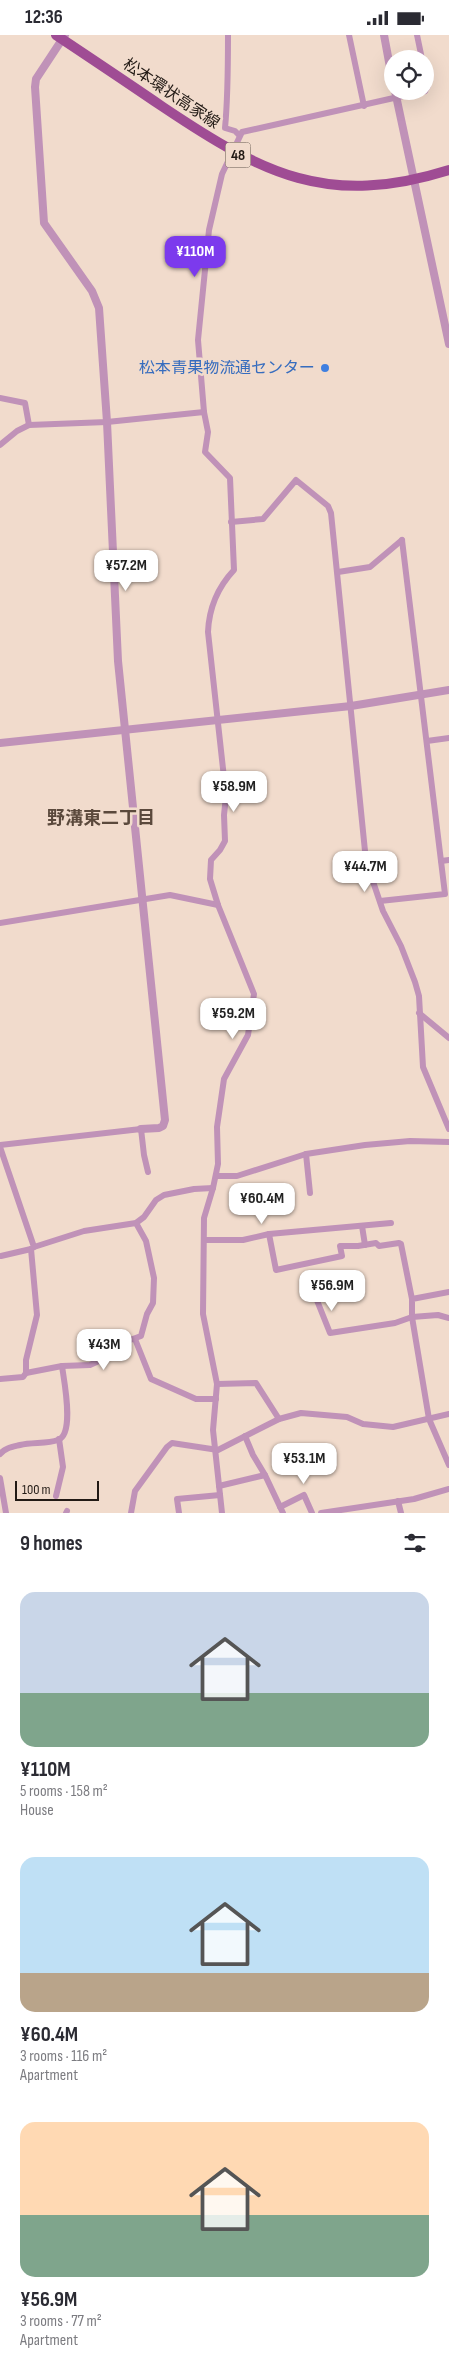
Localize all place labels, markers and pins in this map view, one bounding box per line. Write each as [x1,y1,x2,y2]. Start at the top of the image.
pin: ¥110M [160,235,230,278]
place label: 松本青果物流通センター [139,359,315,378]
marker: 松本青果物流通センター [319,362,331,374]
pin: ¥57.2M [85,549,167,592]
pin: ¥58.9M [193,771,275,813]
pin: ¥44.7M [324,851,406,893]
pin: ¥59.2M [192,997,274,1040]
pin: ¥60.4M [221,1183,303,1225]
pin: ¥56.9M [291,1269,373,1312]
pin: ¥43M [74,1329,134,1371]
pin: ¥53.1M [263,1443,345,1485]

